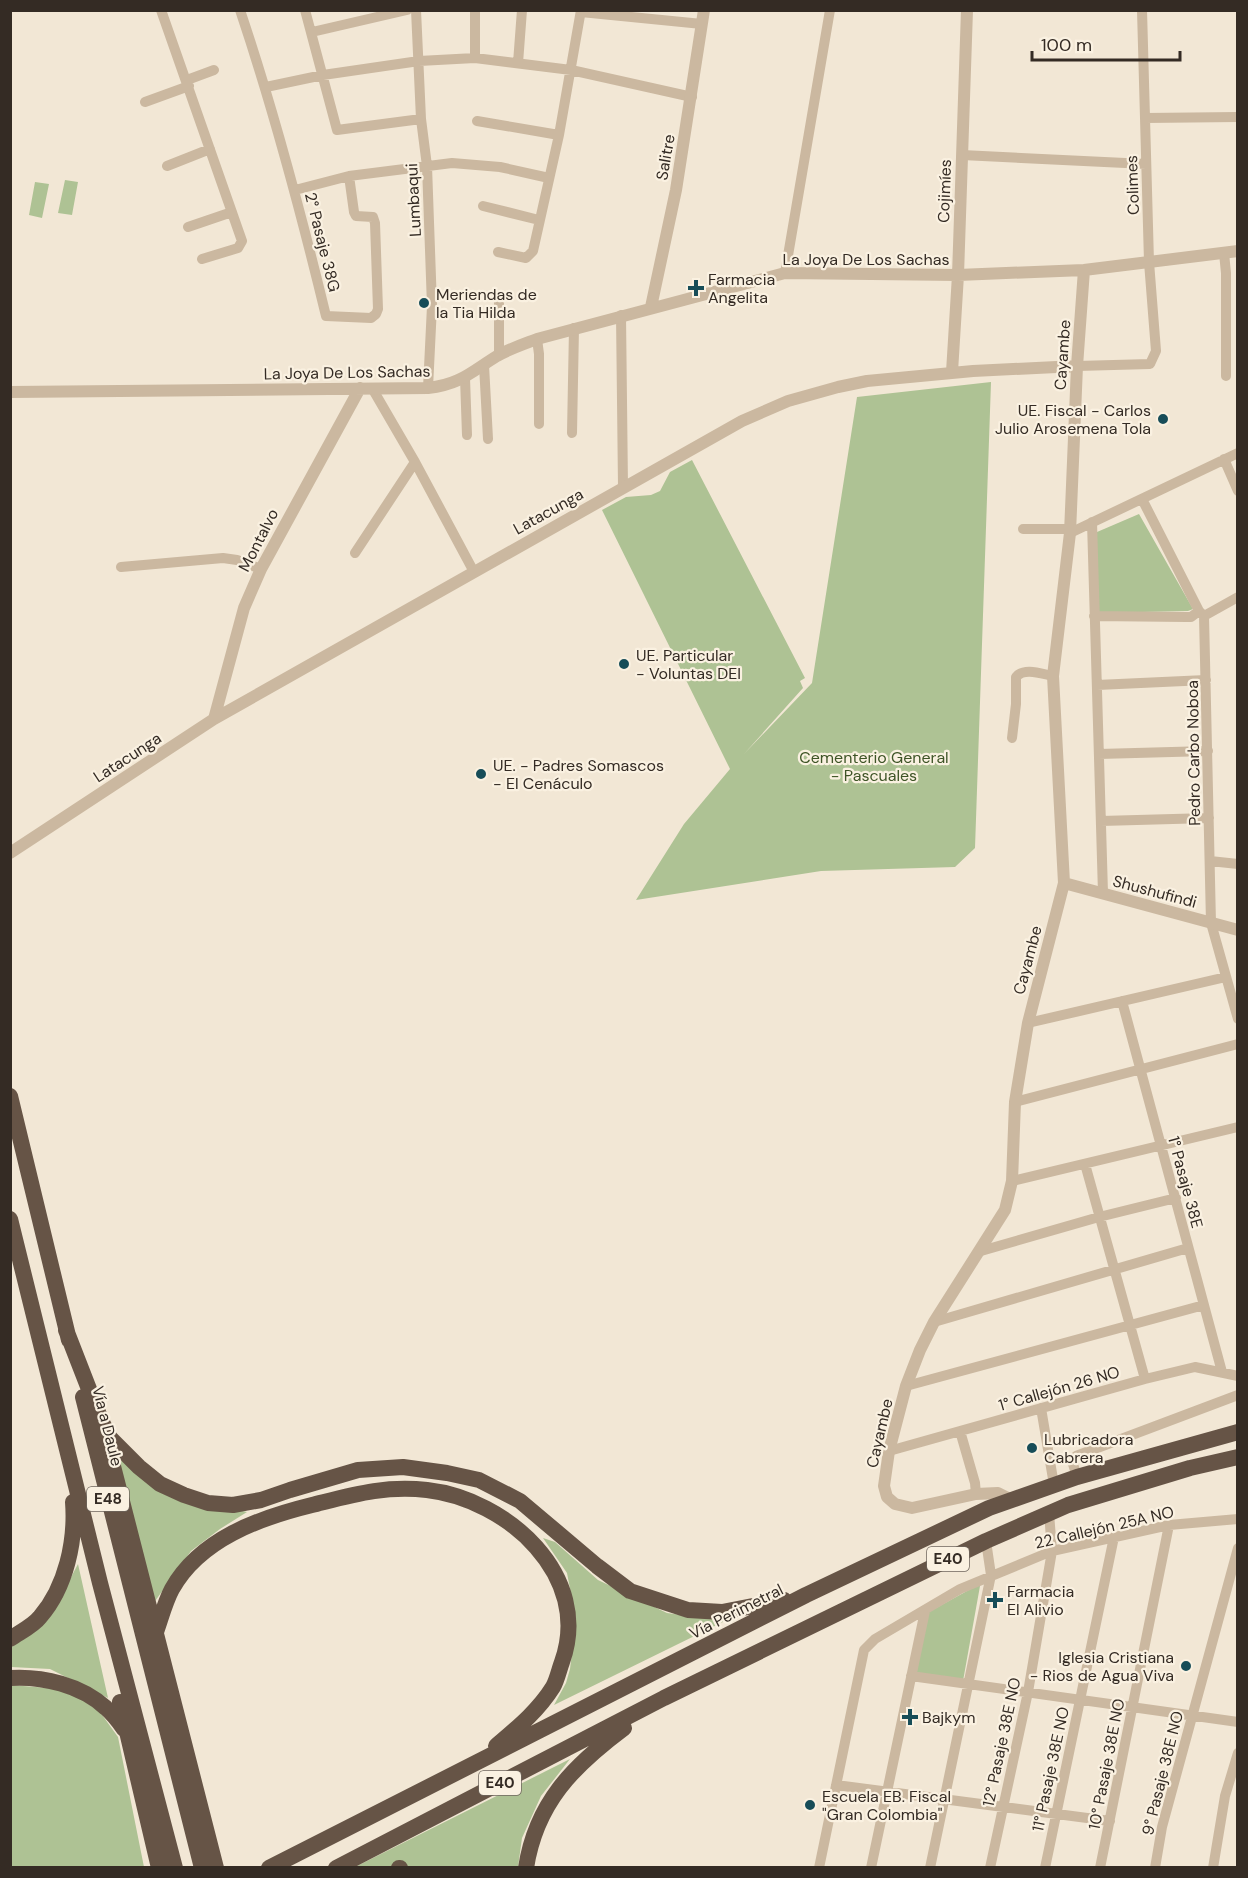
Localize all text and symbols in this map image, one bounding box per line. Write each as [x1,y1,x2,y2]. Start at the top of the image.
scale bar [1032,24,1180,62]
text: 100 m [1041,33,1092,57]
street label: Salitre [651,132,680,182]
street label: Colimes [1121,155,1144,215]
street label: Cojimíes [933,159,956,223]
street label: Lumbaqui [401,163,426,237]
street label: 2° Pasaje 38G [300,190,345,294]
street label: La Joya De Los Sachas [783,249,949,270]
place label: Farmacia Angelita [708,269,775,308]
marker: Farmacia Angelita [689,281,703,295]
place label: Meriendas de la Tia Hilda [436,284,537,323]
marker: Meriendas de la Tia Hilda [417,296,431,310]
street label: Cayambe [1050,319,1075,391]
street label: La Joya De Los Sachas [263,361,431,384]
place label: UE. Fiscal - Carlos Julio Arosemena Tola [995,400,1151,439]
marker: UE. Fiscal - Carlos Julio Arosemena Tola [1156,412,1170,426]
street label: Latacunga [509,484,587,539]
street label: Montalvo [234,505,283,575]
place label: UE. Particular - Voluntas DEI [636,645,741,684]
marker: UE. Particular - Voluntas DEI [617,657,631,671]
street label: Pedro Carbo Noboa [1182,680,1205,826]
street label: Latacunga [89,728,165,787]
park label: Cementerio General - Pascuales [799,747,949,786]
place label: UE. - Padres Somascos - El Cenáculo [493,755,664,794]
marker: UE. - Padres Somascos - El Cenáculo [474,767,488,781]
street label: Shushufindi [1111,870,1199,913]
street label: Cayambe [1008,923,1047,997]
street label: 1° Pasaje 38E [1163,1134,1208,1231]
street label: 1° Callejón 26 NO [996,1361,1122,1416]
street label: Vía a Daule [87,1384,128,1468]
street label: Cayambe [861,1396,898,1470]
place label: Lubricadora Cabrera [1044,1429,1133,1468]
marker: Lubricadora Cabrera [1025,1441,1039,1455]
road number: E48 [87,1487,129,1511]
street label: 22 Callejón 25A NO [1032,1501,1176,1554]
road number: E40 [927,1547,969,1571]
street label: Vía Perimetral [686,1579,787,1644]
place label: Farmacia El Alivio [1007,1581,1074,1620]
marker: Farmacia El Alivio [988,1593,1002,1607]
place label: Iglesia Cristiana - Rios de Agua Viva [1030,1647,1174,1686]
marker: Iglesia Cristiana - Rios de Agua Viva [1179,1659,1193,1673]
street label: 12° Pasaje 38E NO [978,1676,1025,1809]
street label: 10° Pasaje 38E NO [1083,1697,1130,1831]
street label: 11° Pasaje 38E NO [1027,1705,1074,1834]
place label: Bajkym [922,1707,975,1728]
street label: 9° Pasaje 38E NO [1137,1709,1188,1837]
marker: Bajkym [903,1710,917,1724]
road number: E40 [479,1771,521,1795]
place label: Escuela EB. Fiscal "Gran Colombia" [822,1786,951,1825]
marker: Escuela EB. Fiscal "Gran Colombia" [803,1798,817,1812]

